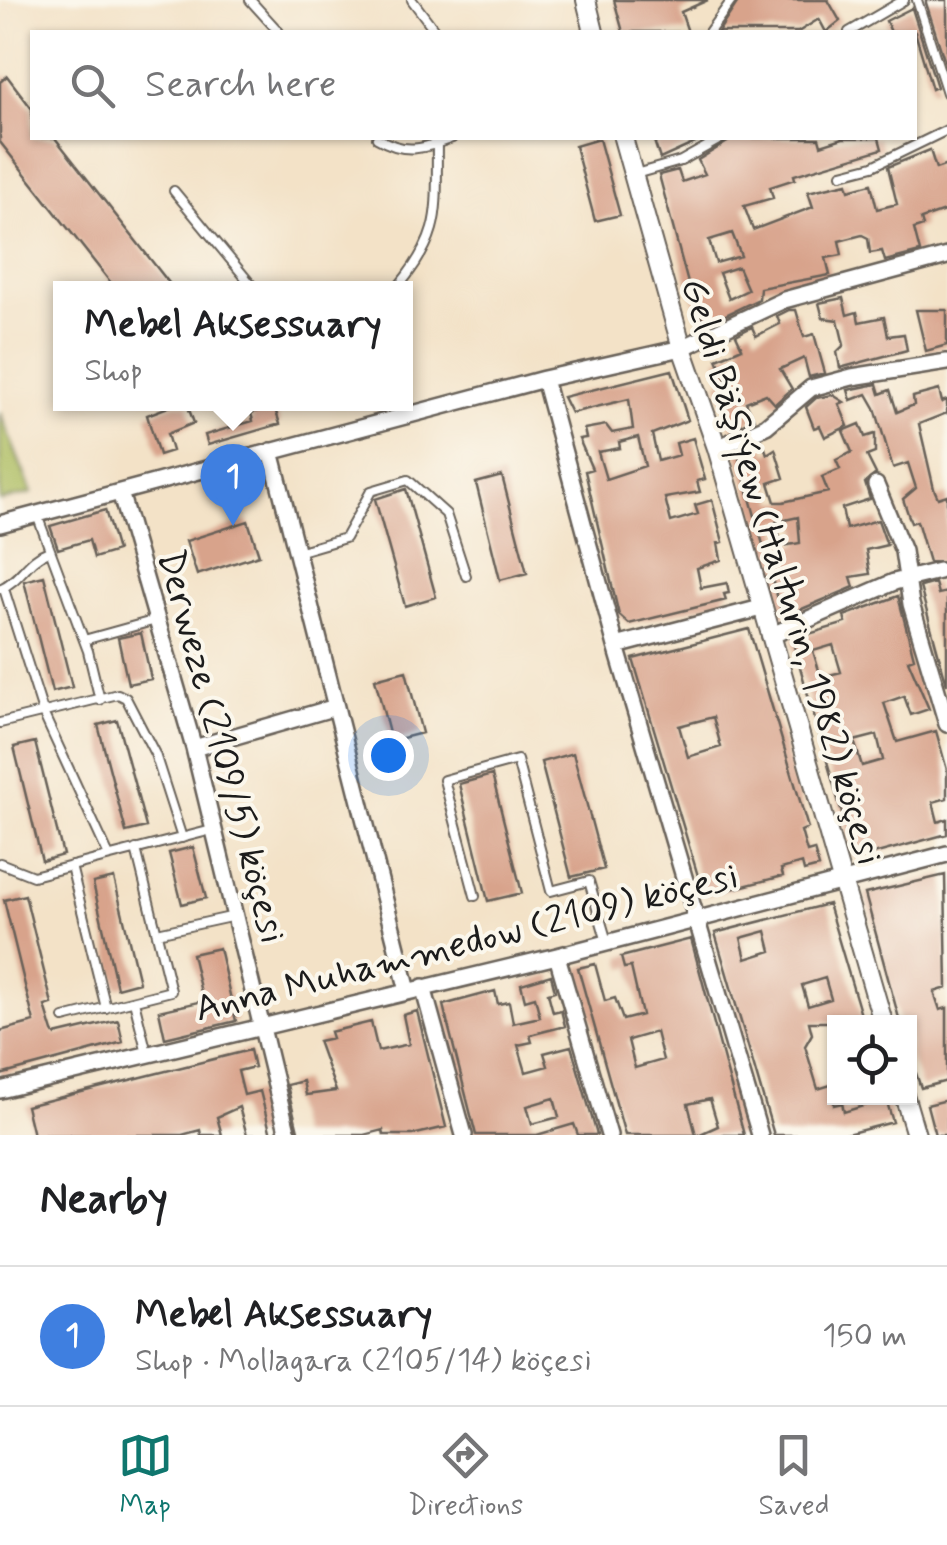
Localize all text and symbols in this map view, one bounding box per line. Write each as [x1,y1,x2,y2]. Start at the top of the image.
search box [30,30,917,140]
icon: search [65,58,120,113]
text: Search here [145,61,336,110]
street label: Geldi Bäşiýew (Halturin, 1982) köçesi [668,272,893,871]
popup [53,281,413,411]
text: Mebel Aksessuary [84,301,382,350]
text: Shop [84,350,143,392]
pin: 1 [200,444,266,526]
street label: Derweze (2109/5) köçesi [145,545,297,949]
your location [363,730,414,781]
street label: Anna Muhammedow (2109) köçesi [190,852,743,1035]
map controls [827,1015,917,1105]
button: locate [827,1015,917,1105]
text: Nearby [40,1173,168,1228]
text: Mebel Aksessuary [135,1291,432,1340]
text: 1 [65,1315,80,1357]
text: 150 m [822,1315,907,1357]
text: Shop · Mollagara (2105/14) köçesi [135,1340,592,1382]
tab: Map [118,1428,173,1525]
tab: Directions [408,1428,523,1525]
tab: Saved [759,1428,829,1525]

